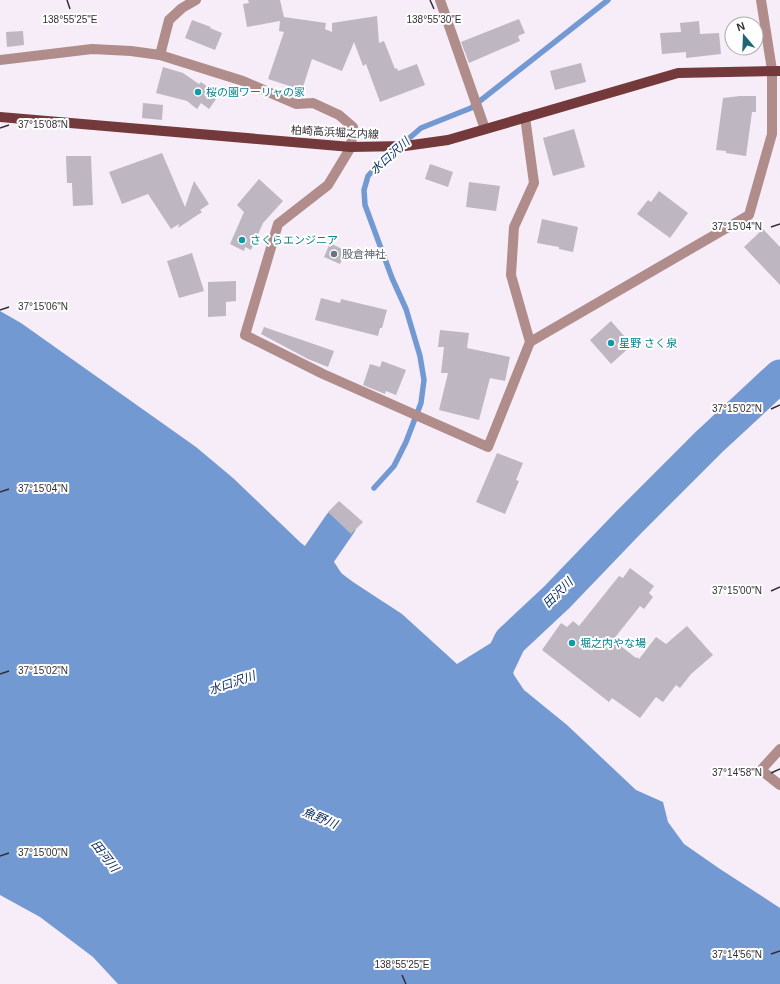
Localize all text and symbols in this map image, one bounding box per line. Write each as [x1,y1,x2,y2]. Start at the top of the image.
text: 138°55'25"E [42,14,98,25]
text: 138°55'30"E [406,14,462,25]
north arrow [724,16,764,56]
text: N [735,20,747,34]
place label: 桜の園ワーリャの家 [206,86,305,98]
marker: 桜の園ワーリャの家 [193,87,203,97]
text: 37°15'08"N [18,119,68,130]
street label: 柏崎高浜堀之内線 [291,124,379,140]
water label: 水口沢川 [367,133,414,177]
text: 37°15'04"N [712,221,762,232]
place label: さくらエンジニア [250,234,338,246]
marker: さくらエンジニア [237,235,247,245]
place label: 股倉神社 [342,248,386,260]
marker: 股倉神社 [329,249,339,259]
text: 37°15'06"N [18,301,68,312]
place label: 星野 さく泉 [619,337,678,349]
marker: 星野 さく泉 [606,338,616,348]
text: 37°15'02"N [712,403,762,414]
text: 37°15'04"N [18,483,68,494]
water label: 田沢川 [540,574,577,611]
text: 37°15'00"N [712,585,762,596]
place label: 堀之内やな場 [580,637,646,649]
marker: 堀之内やな場 [567,638,577,648]
text: 37°15'02"N [18,665,68,676]
water label: 水口沢川 [207,668,259,697]
text: 37°14'58"N [712,767,762,778]
water label: 魚野川 [301,805,341,832]
water label: 田河川 [88,838,123,876]
text: 37°15'00"N [18,847,68,858]
text: 37°14'56"N [712,949,762,960]
text: 138°55'25"E [374,959,430,970]

